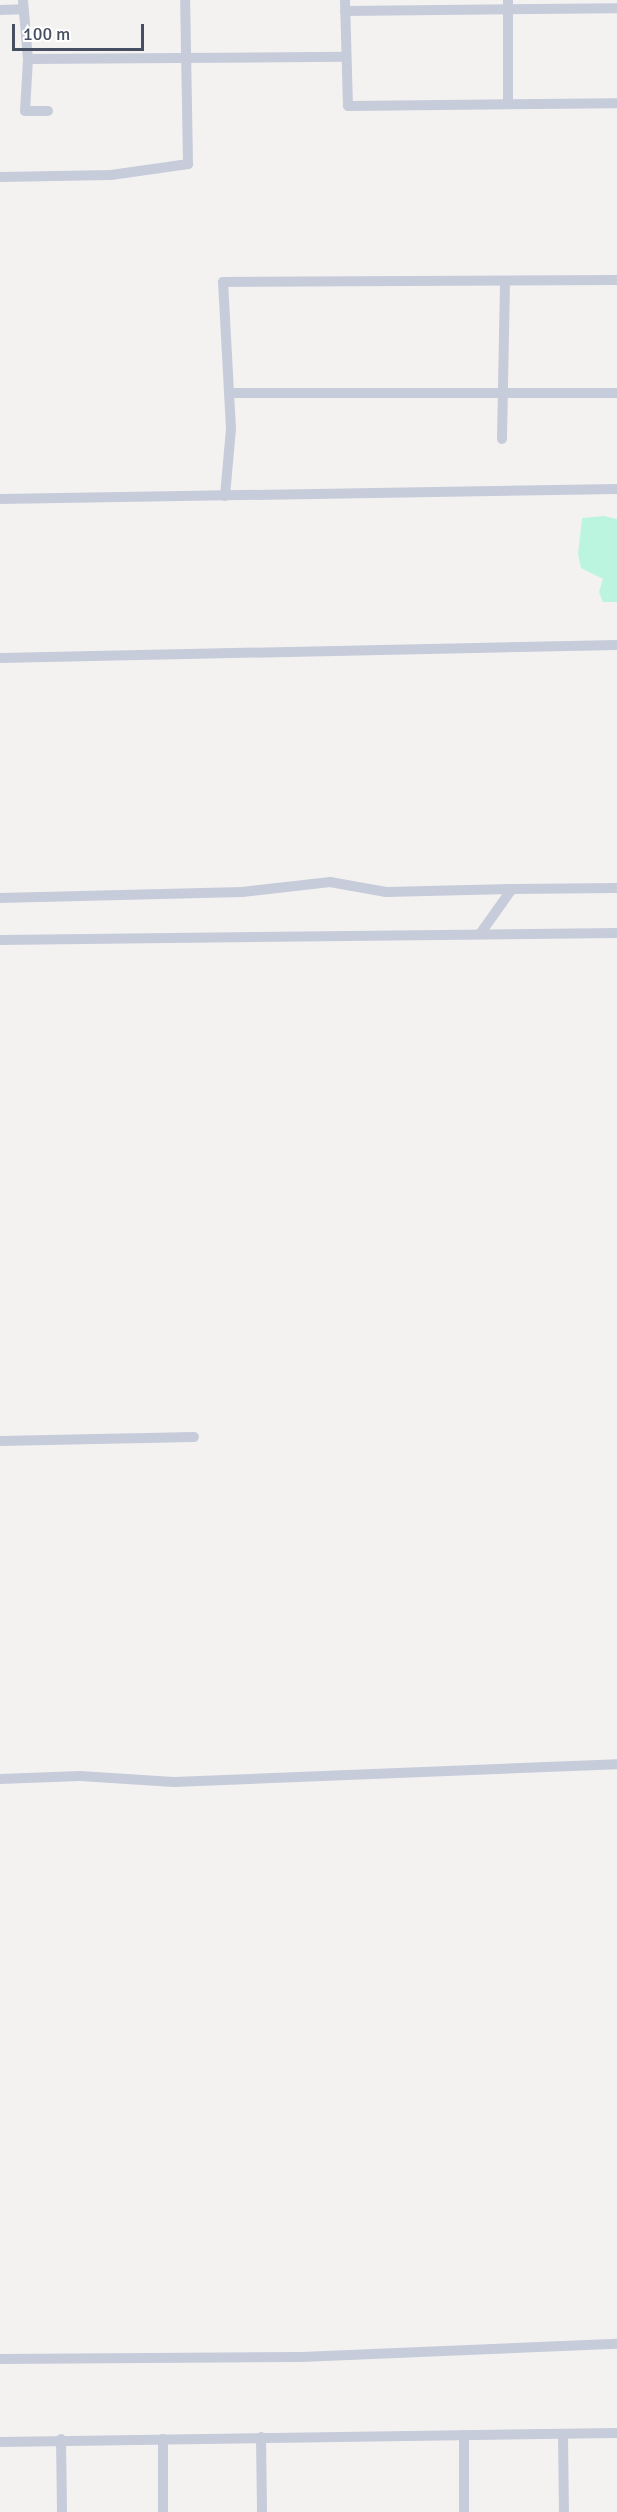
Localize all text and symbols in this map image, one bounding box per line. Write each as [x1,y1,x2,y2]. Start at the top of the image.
scale bar [15,12,147,50]
text: 100 m [23,23,70,45]

